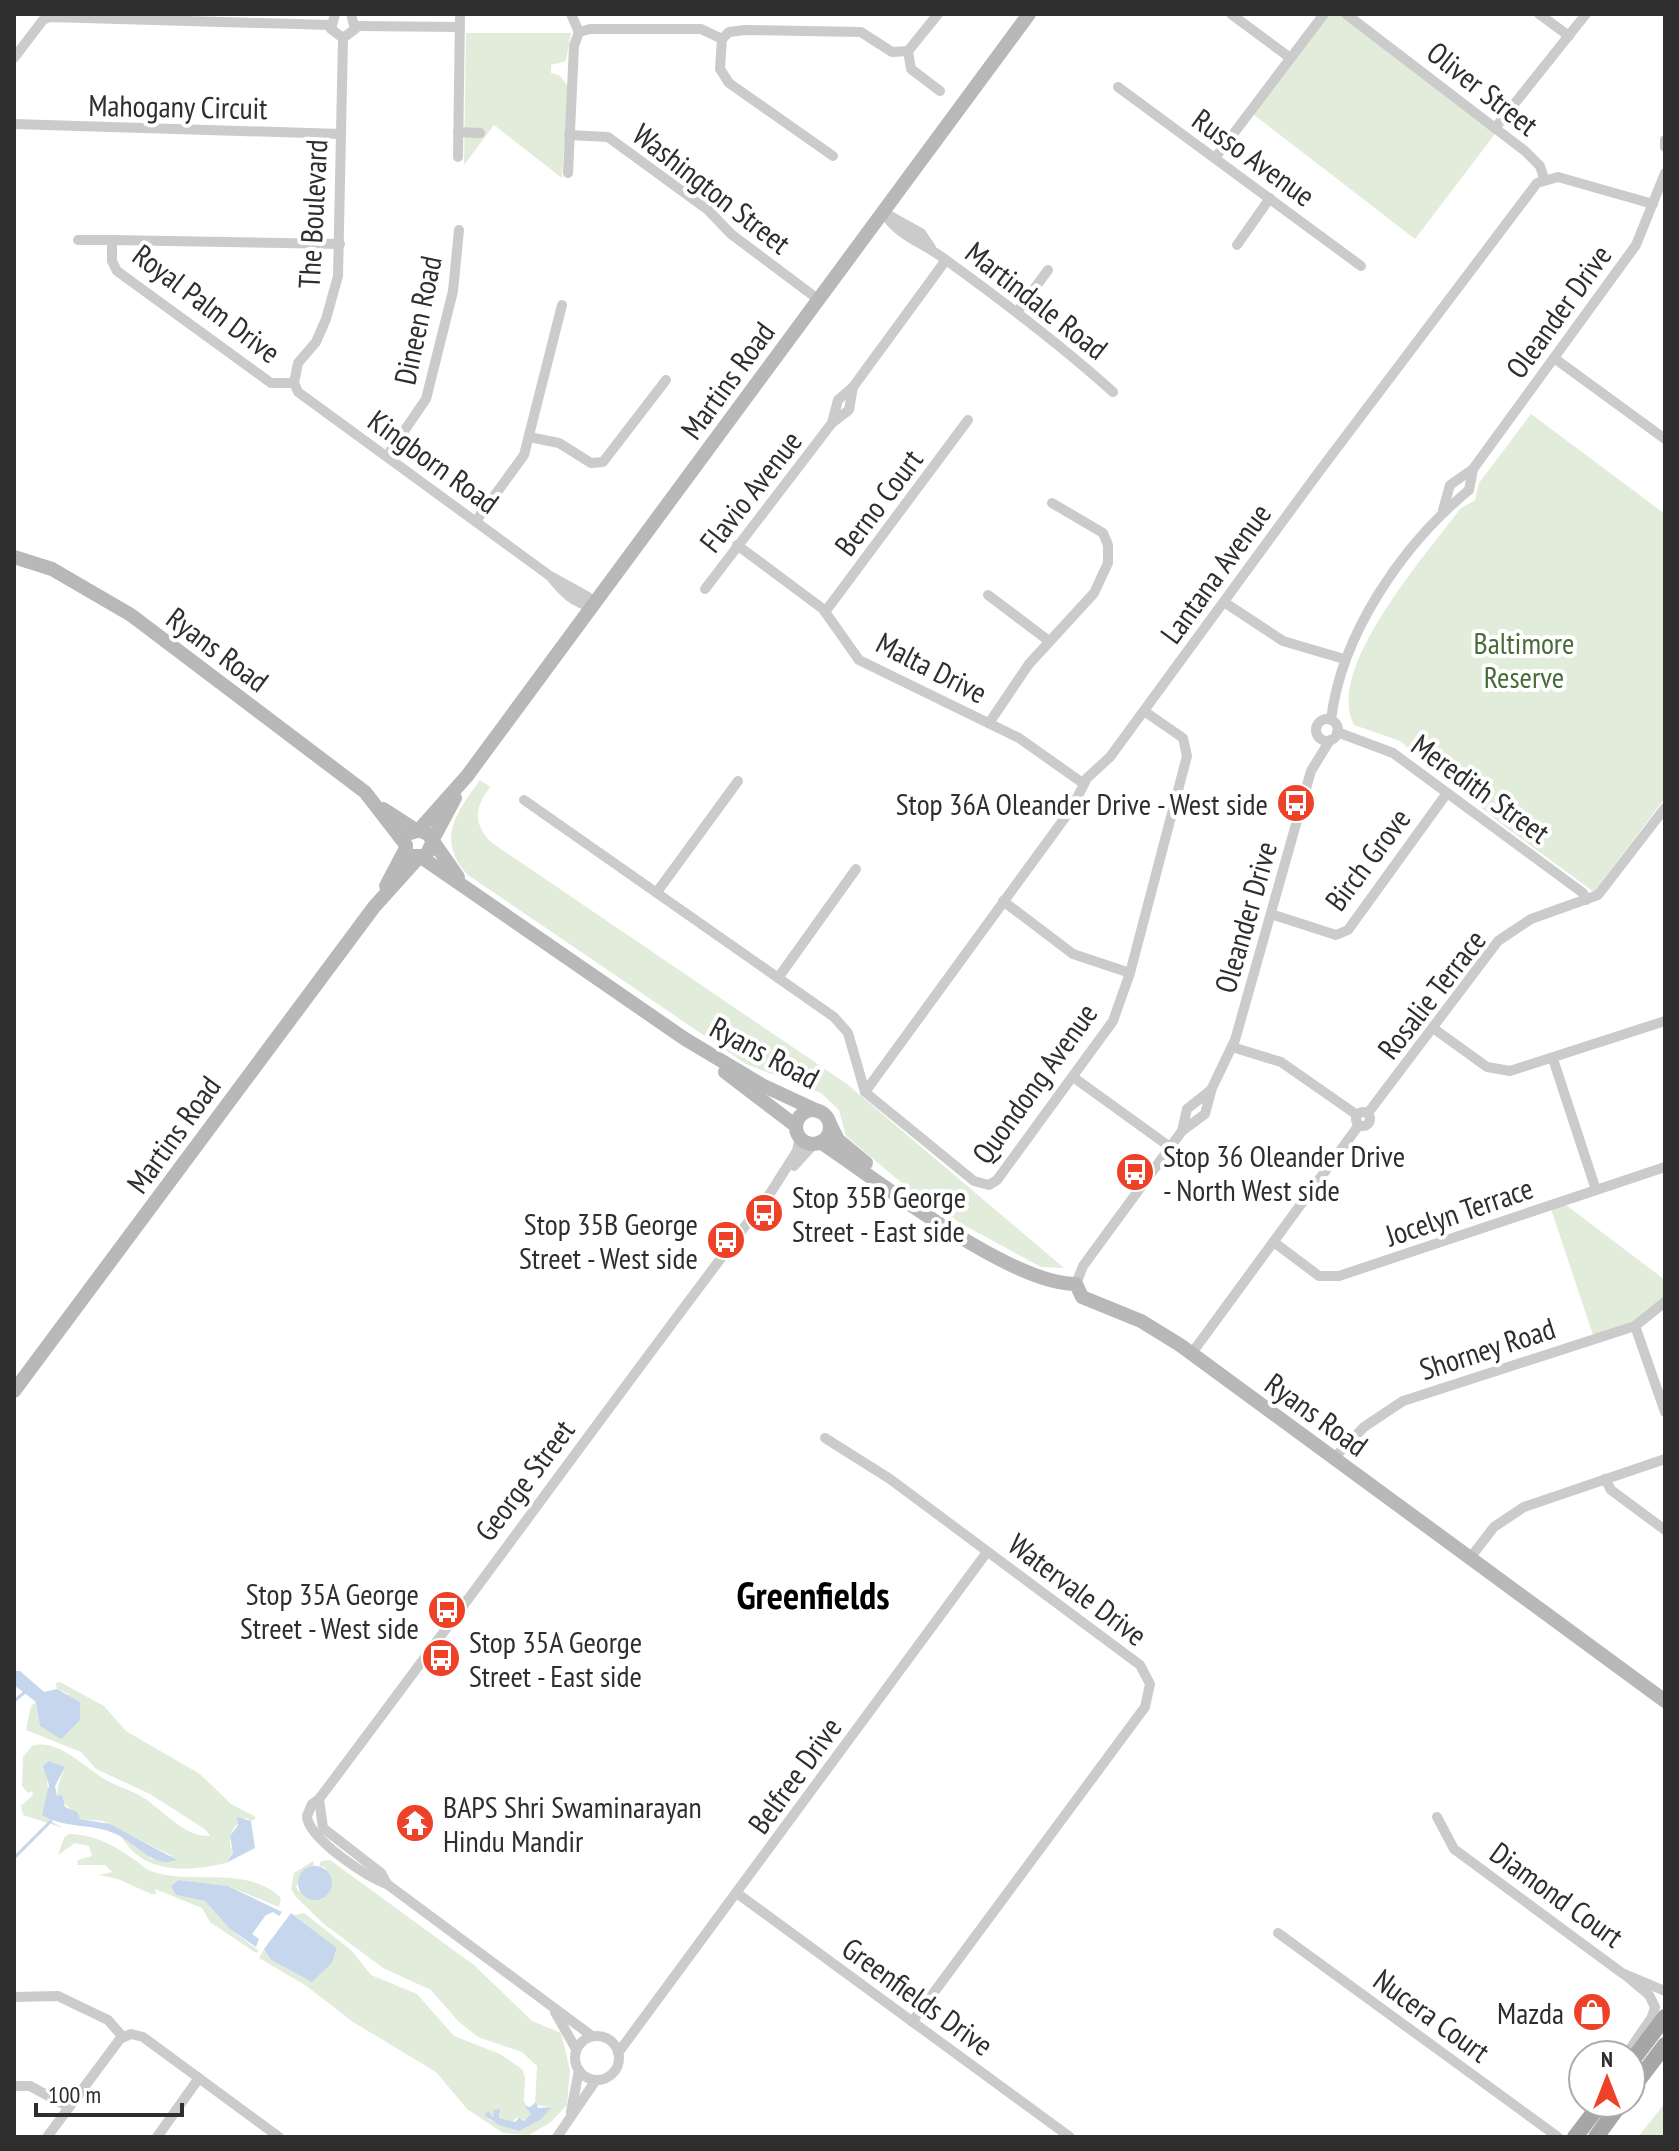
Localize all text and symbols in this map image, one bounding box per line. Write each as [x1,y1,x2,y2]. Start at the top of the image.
street label: Oliver Street [1420,32,1547,144]
street label: Mahogany Circuit [88,85,269,127]
street label: Russo Avenue [1185,99,1323,215]
street label: Washington Street [625,114,799,262]
street label: The Boulevard [289,138,335,290]
street label: Martindale Road [958,232,1116,368]
street label: Royal Palm Drive [126,235,288,371]
street label: Oleander Drive [1497,237,1619,385]
street label: Dineen Road [384,252,450,388]
street label: Martins Road [671,314,783,446]
street label: Kingborn Road [361,400,507,522]
street label: Flavio Avenue [690,422,810,560]
street label: Berno Court [825,440,931,563]
street label: Lantana Avenue [1151,495,1279,651]
street label: Ryans Road [159,598,277,700]
street label: Malta Drive [870,623,994,711]
park label: Baltimore Reserve [1474,623,1574,696]
street label: Meredith Street [1404,725,1558,852]
bus stop icon: Stop 36A Oleander Drive - West side [1275,782,1317,824]
place label: Stop 36A Oleander Drive - West side [896,784,1268,823]
street label: Birch Grove [1316,800,1418,918]
street label: Oleander Drive [1205,837,1285,997]
street label: Rosalie Terrace [1368,922,1494,1066]
street label: Quondong Avenue [963,995,1105,1171]
street label: Ryans Road [704,1007,826,1097]
street label: Martins Road [117,1068,229,1200]
place label: Stop 36 Oleander Drive - North West side [1163,1136,1405,1209]
bus stop icon: Stop 36 Oleander Drive - North West side [1114,1151,1156,1193]
street label: Jocelyn Terrace [1379,1168,1538,1255]
place label: Stop 35B George Street - East side [792,1177,966,1250]
bus stop icon: Stop 35B George Street - East side [743,1192,785,1234]
place label: Stop 35B George Street - West side [519,1204,698,1277]
bus stop icon: Stop 35B George Street - West side [705,1219,747,1261]
street label: Shorney Road [1414,1308,1560,1388]
street label: Ryans Road [1258,1364,1376,1464]
street label: George Street [466,1411,583,1548]
street label: Watervale Drive [1001,1524,1155,1654]
district label: Greenfields [737,1570,890,1619]
place label: Stop 35A George Street - West side [240,1574,419,1647]
bus stop icon: Stop 35A George Street - West side [426,1589,468,1631]
place label: Stop 35A George Street - East side [469,1622,642,1695]
bus stop icon: Stop 35A George Street - East side [420,1637,462,1679]
street label: Belfree Drive [739,1709,849,1841]
place label: BAPS Shri Swaminarayan Hindu Mandir [443,1787,702,1860]
temple icon: BAPS Shri Swaminarayan Hindu Mandir [394,1802,436,1844]
street label: Diamond Court [1483,1833,1632,1956]
street label: Greenfields Drive [835,1928,1001,2064]
street label: Nucera Court [1366,1960,1498,2071]
shop icon: Mazda [1571,1991,1613,2033]
place label: Mazda [1497,1993,1564,2032]
north arrow [1567,2039,1647,2119]
text: N [1601,2045,1613,2073]
scale bar [36,2067,182,2117]
text: 100 m [48,2079,101,2110]

